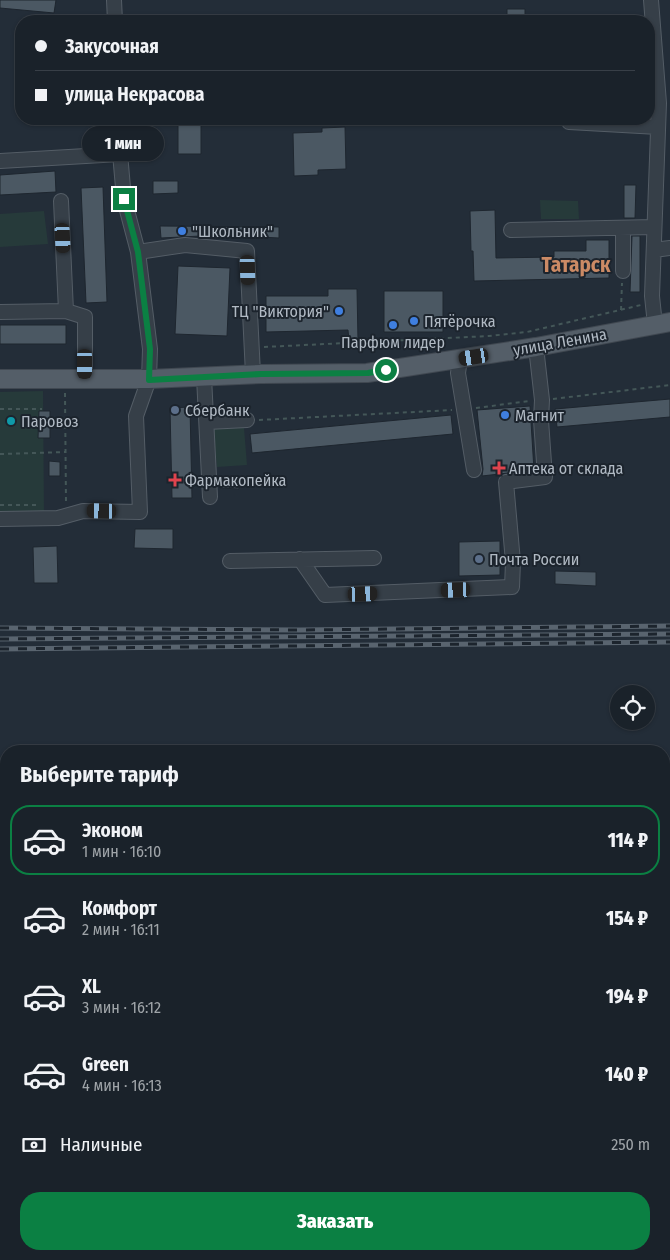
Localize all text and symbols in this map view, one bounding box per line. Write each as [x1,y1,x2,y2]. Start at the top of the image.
text: Закусочная [65,35,159,58]
text: улица Некрасова [65,83,204,106]
callout: 1 мин [83,126,165,162]
text: 1 мин [105,134,141,153]
route end [113,188,135,210]
place label: "Школьник" [192,222,273,241]
car [54,223,71,253]
marker: "Школьник" [176,225,188,237]
district label: Татарск [541,252,611,278]
car [239,255,256,285]
place label: ТЦ "Виктория" [232,302,329,321]
marker: ТЦ "Виктория" [333,305,345,317]
place label: Пятёрочка [424,312,496,331]
marker: Пятёрочка [408,315,420,327]
marker: Парфюм лидер [387,319,399,331]
street label: улица Ленина [512,324,608,360]
place label: Парфюм лидер [341,333,445,352]
car [458,347,489,367]
car [77,349,92,379]
route start [375,359,397,381]
place label: Сбербанк [185,401,250,420]
marker: Сбербанк [169,404,181,416]
place label: Магнит [515,406,565,425]
marker: Магнит [499,409,511,421]
place label: Паровоз [21,412,79,431]
marker: Паровоз [5,415,17,427]
place label: Аптека от склада [509,459,624,478]
marker: Аптека от склада [493,462,505,474]
place label: Фармакопейка [185,471,287,490]
marker: Фармакопейка [169,474,181,486]
car [86,503,117,519]
place label: Почта России [489,550,579,569]
marker: Почта России [473,553,485,565]
car [440,582,471,598]
car [347,586,378,602]
map controls [610,685,655,730]
button: locate [610,685,655,730]
text: Выберите тариф [20,761,179,788]
icon: car [22,818,67,863]
text: Эконом [82,819,143,842]
text: 114 ₽ [608,829,648,852]
text: 1 мин · 16:10 [82,842,161,861]
icon: car [22,896,67,941]
text: Комфорт [82,897,157,920]
text: 154 ₽ [606,907,648,930]
text: 2 мин · 16:11 [82,920,160,939]
icon: car [22,974,67,1019]
text: XL [82,975,101,998]
text: 194 ₽ [606,985,648,1008]
text: 3 мин · 16:12 [82,998,161,1017]
icon: car [22,1052,67,1097]
text: Green [82,1053,129,1076]
text: 140 ₽ [605,1063,648,1086]
text: 4 мин · 16:13 [82,1076,162,1095]
icon: cash [20,1131,48,1159]
text: Наличные [60,1133,142,1156]
text: 250 m [611,1135,650,1154]
button: Заказать [20,1192,650,1250]

